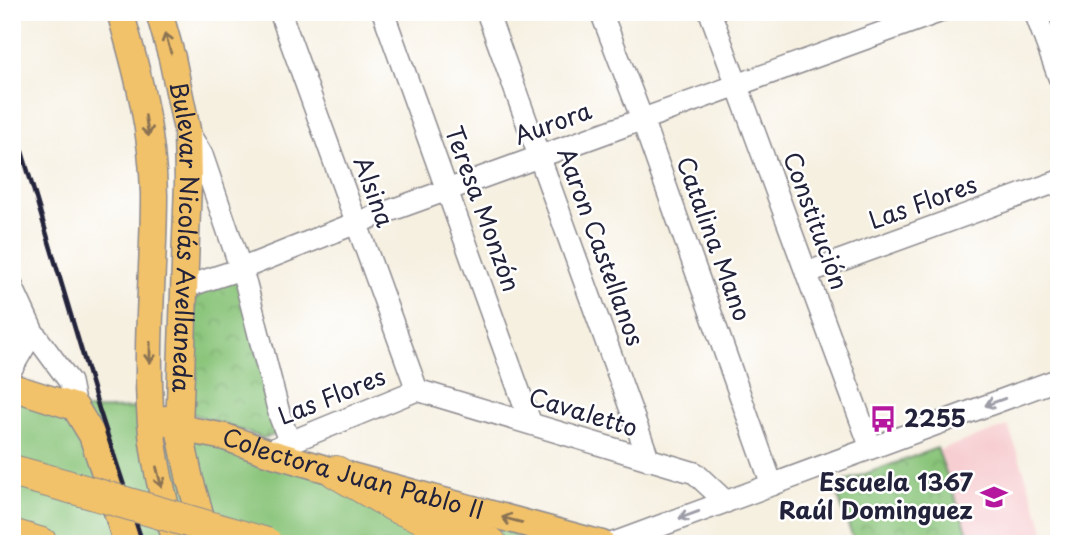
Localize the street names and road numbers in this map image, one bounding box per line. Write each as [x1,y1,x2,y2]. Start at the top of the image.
street label: Bulevar Nicolás Avellaneda [161,77,208,394]
street label: Aurora [509,91,596,153]
street label: Teresa Monzón [437,120,531,296]
street label: Aaron Castellanos [549,142,654,351]
street label: Constitución [775,146,858,294]
street label: Alsina [346,151,404,232]
street label: Catalina Mano [668,151,761,326]
street label: Las Flores [863,165,982,237]
street label: Las Flores [272,357,390,433]
street label: Cavaletto [525,378,642,445]
street label: Colectora Juan Pablo II [218,418,488,527]

